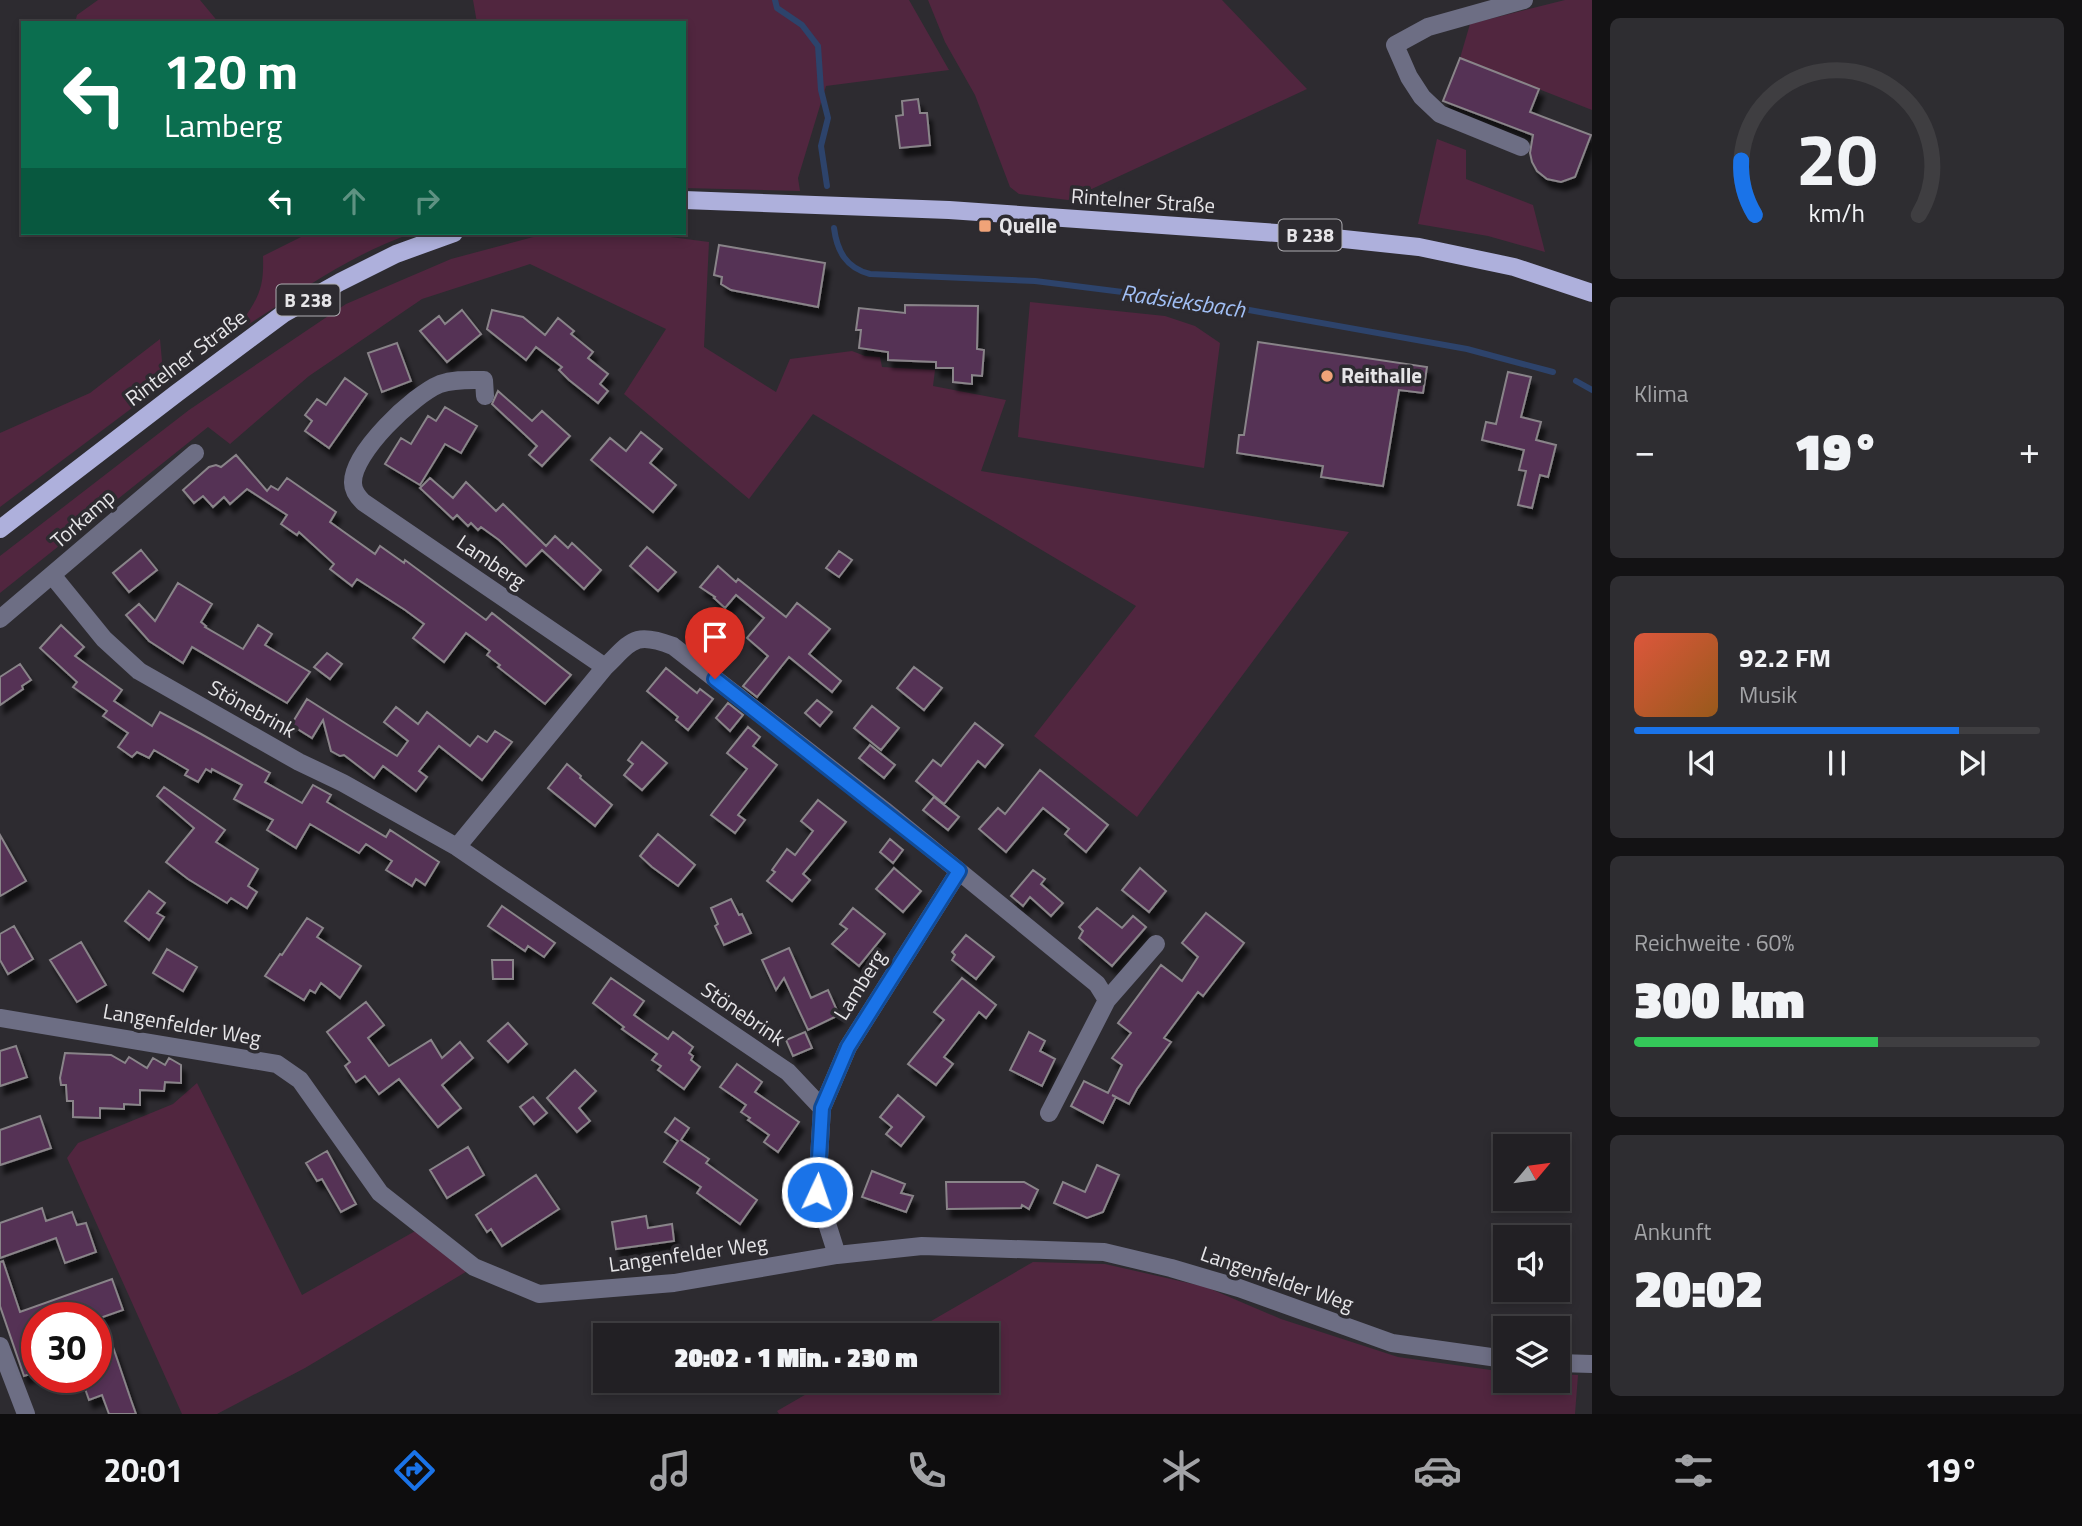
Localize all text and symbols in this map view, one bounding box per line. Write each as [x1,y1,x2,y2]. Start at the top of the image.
text: 120 m [164,33,298,108]
icon: left [49,49,140,140]
text: Lamberg [164,101,282,149]
text: 20 [1796,103,1878,213]
street label: Rintelner Straße [1070,179,1216,221]
icon: left [262,182,300,220]
icon: ahead [335,182,373,220]
icon: right [408,182,446,220]
text: km/h [1809,193,1865,231]
place label: Quelle [999,209,1057,241]
marker: Quelle [977,218,993,234]
road number: B 238 [1278,219,1342,250]
water label: Radsieksbach [1119,274,1248,327]
road number: B 238 [276,284,340,316]
street label: Rintelner Straße [118,301,253,413]
place label: Reithalle [1341,359,1422,391]
marker: Reithalle [1319,368,1335,384]
text: Klima [1634,376,1688,411]
text: 19° [1794,411,1880,490]
text: − [1634,421,1655,479]
text: + [2019,421,2040,479]
street label: Torkamp [43,481,122,555]
street label: Lamberg [450,526,533,596]
pin [685,607,745,679]
icon: arrive [696,618,734,656]
text: 92.2 FM [1739,638,1831,677]
street label: Stönebrink [203,671,302,745]
text: Musik [1739,677,1797,712]
icon: previous [1683,744,1721,782]
icon: pause [1818,744,1856,782]
icon: next [1953,744,1991,782]
text: Reichweite · 60% [1634,925,1794,960]
street label: Lamberg [825,943,893,1026]
text: 300 km [1634,959,1805,1038]
street label: Stönebrink [695,973,792,1053]
street label: Langenfelder Weg [101,994,264,1054]
north arrow [1493,1134,1570,1211]
map controls [1493,1134,1570,1393]
position arrow [780,1155,854,1229]
text: Ankunft [1634,1214,1711,1249]
button: sound [1493,1225,1570,1302]
street label: Langenfelder Weg [606,1226,769,1280]
street label: Langenfelder Weg [1197,1237,1358,1319]
text: 20:02 [1634,1248,1763,1327]
speed limit sign: 30 [21,1302,112,1393]
button: layers [1493,1316,1570,1393]
text: 20:02 · 1 Min. · 230 m [674,1338,918,1377]
text: 20:01 [103,1446,183,1494]
icon: directions [390,1446,439,1495]
icon: music [646,1446,695,1495]
icon: phone [902,1446,951,1495]
icon: climate [1157,1446,1206,1495]
icon: car [1413,1446,1462,1495]
icon: filters [1669,1446,1718,1495]
text: 19° [1925,1446,1979,1494]

